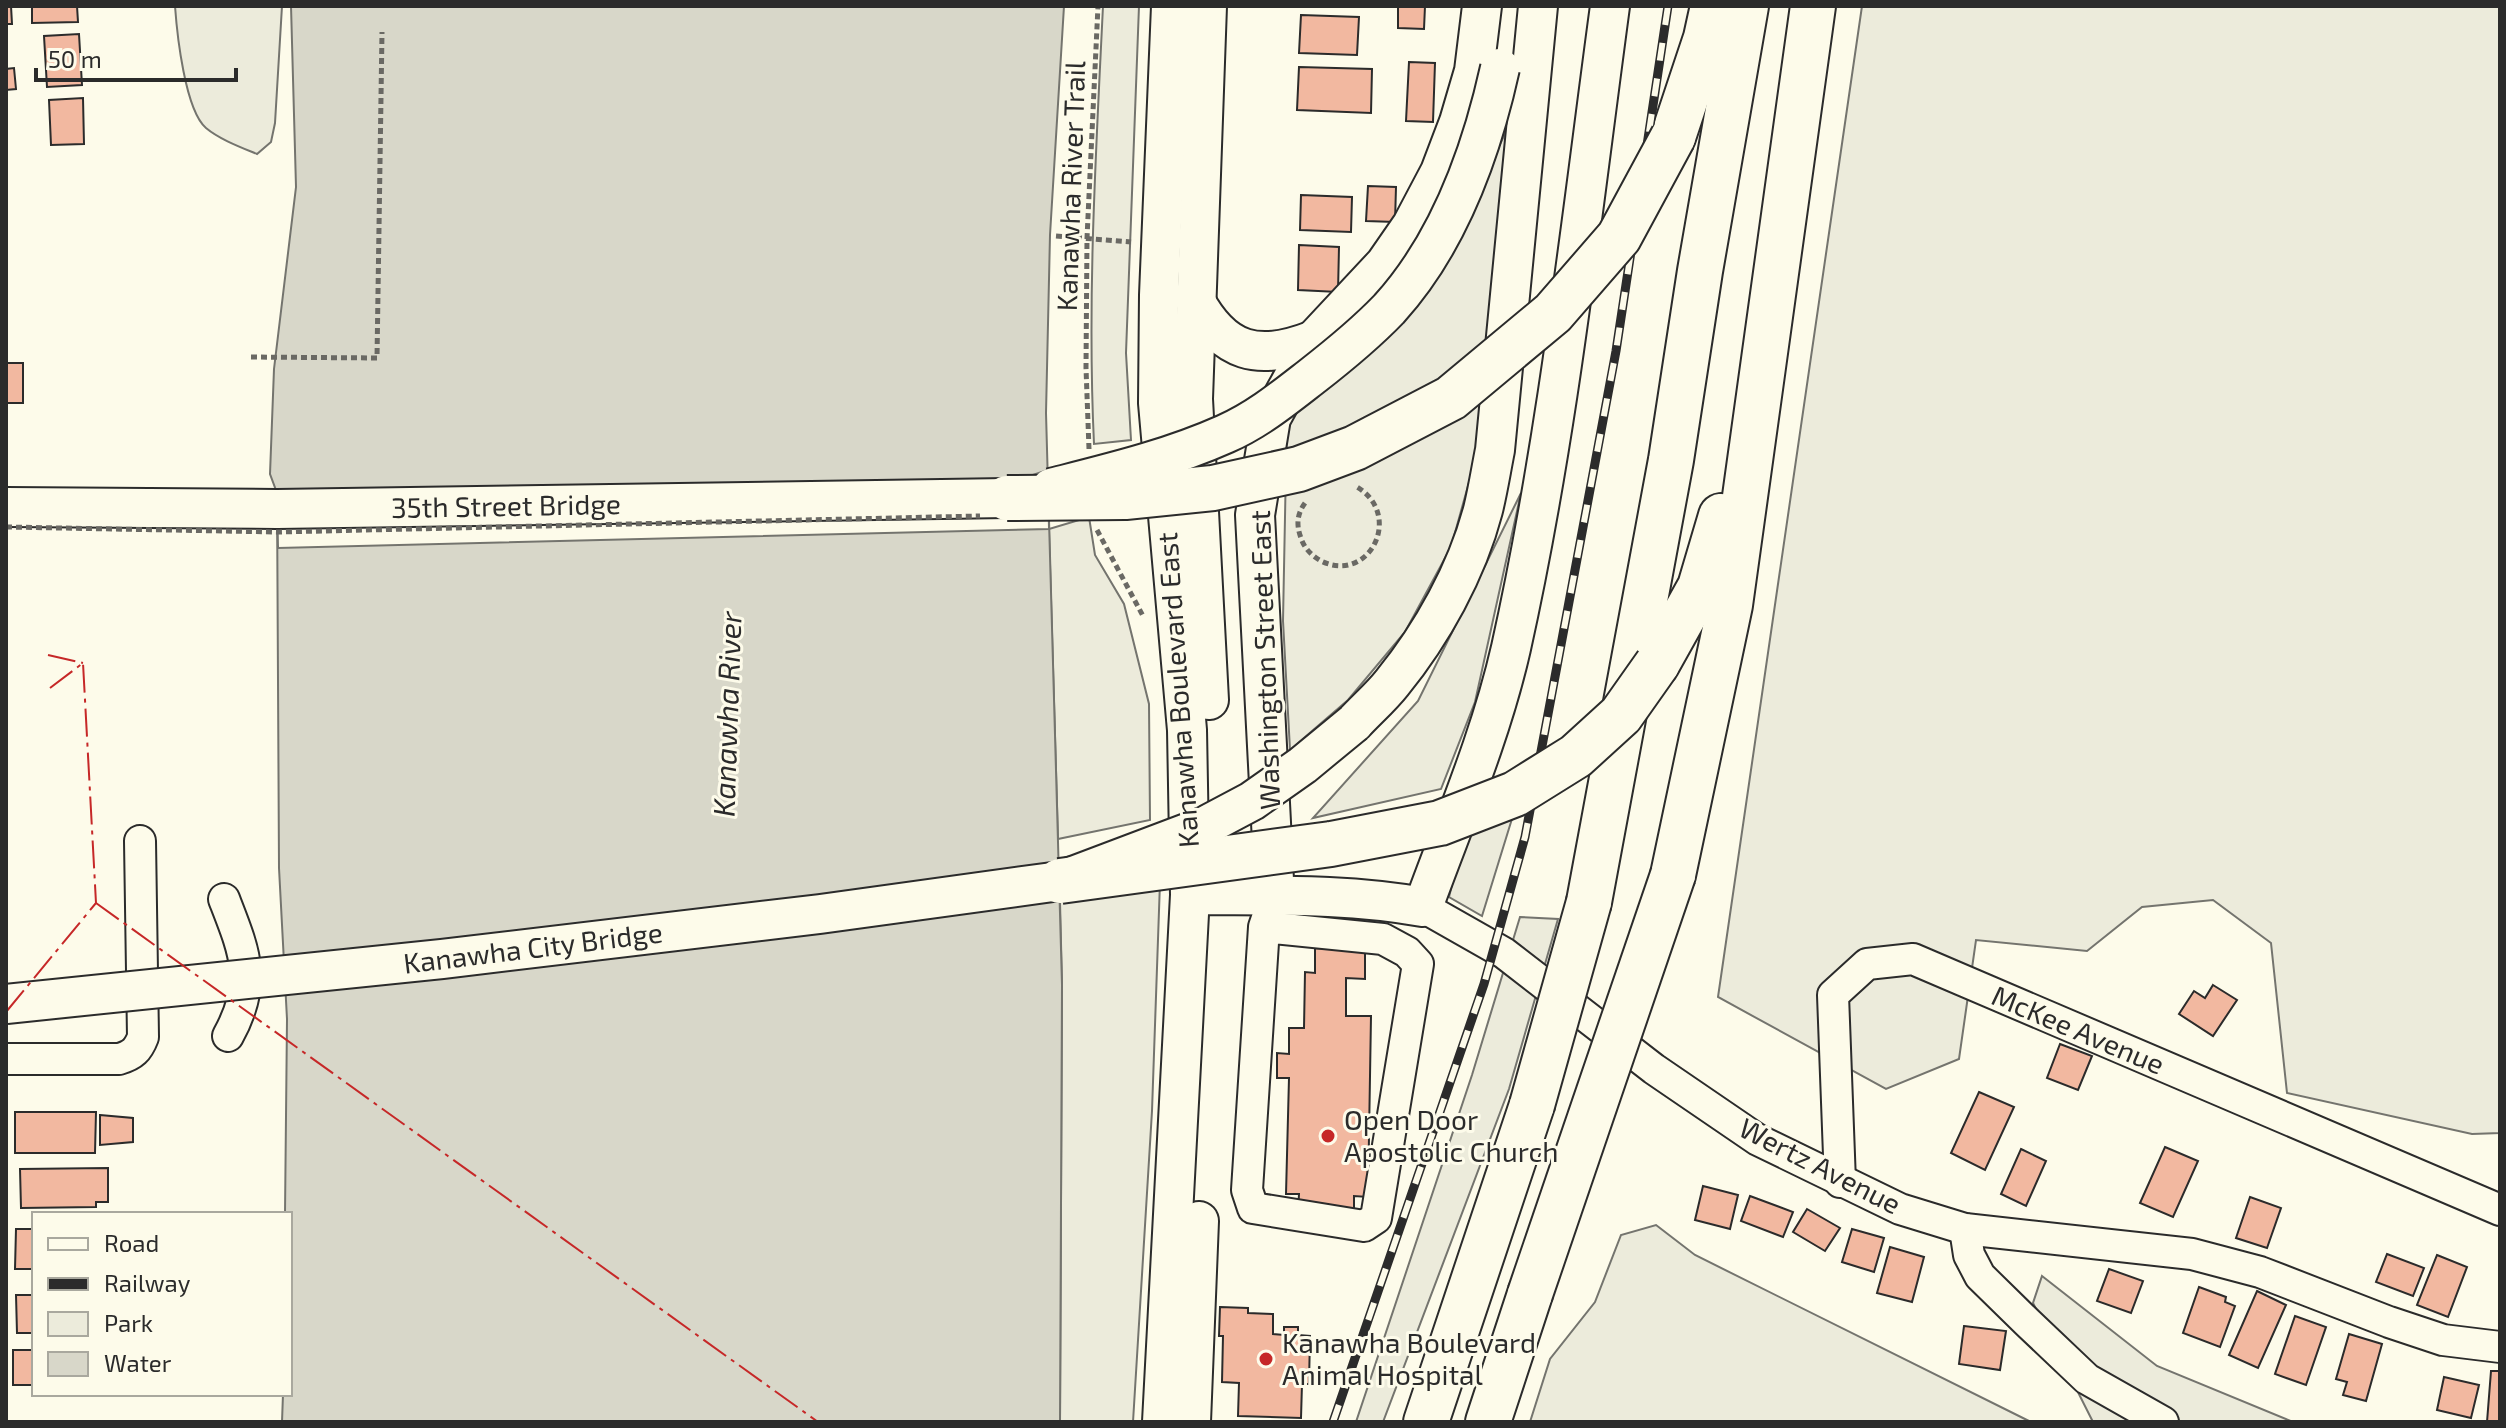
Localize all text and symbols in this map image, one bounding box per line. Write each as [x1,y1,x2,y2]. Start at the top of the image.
scale bar [36,32,236,82]
text: 50 m [48,44,102,73]
street label: Kanawha River Trail [1049,60,1091,312]
street label: 35th Street Bridge [391,486,621,524]
street label: Washington Street East [1242,510,1286,811]
street label: Kanawha Boulevard East [1149,531,1205,849]
water label: Kanawha River [704,609,748,817]
street label: Kanawha City Bridge [401,914,664,980]
street label: McKee Avenue [1987,978,2170,1081]
place label: Open Door Apostolic Church [1344,1102,1559,1168]
street label: Wertz Avenue [1734,1110,1907,1220]
marker: Open Door Apostolic Church [1319,1127,1337,1145]
legend [32,1212,292,1396]
text: Road [104,1228,159,1257]
text: Railway [104,1268,191,1297]
text: Park [104,1308,153,1337]
place label: Kanawha Boulevard Animal Hospital [1282,1325,1536,1391]
text: Water [104,1348,172,1377]
marker: Kanawha Boulevard Animal Hospital [1257,1350,1275,1368]

